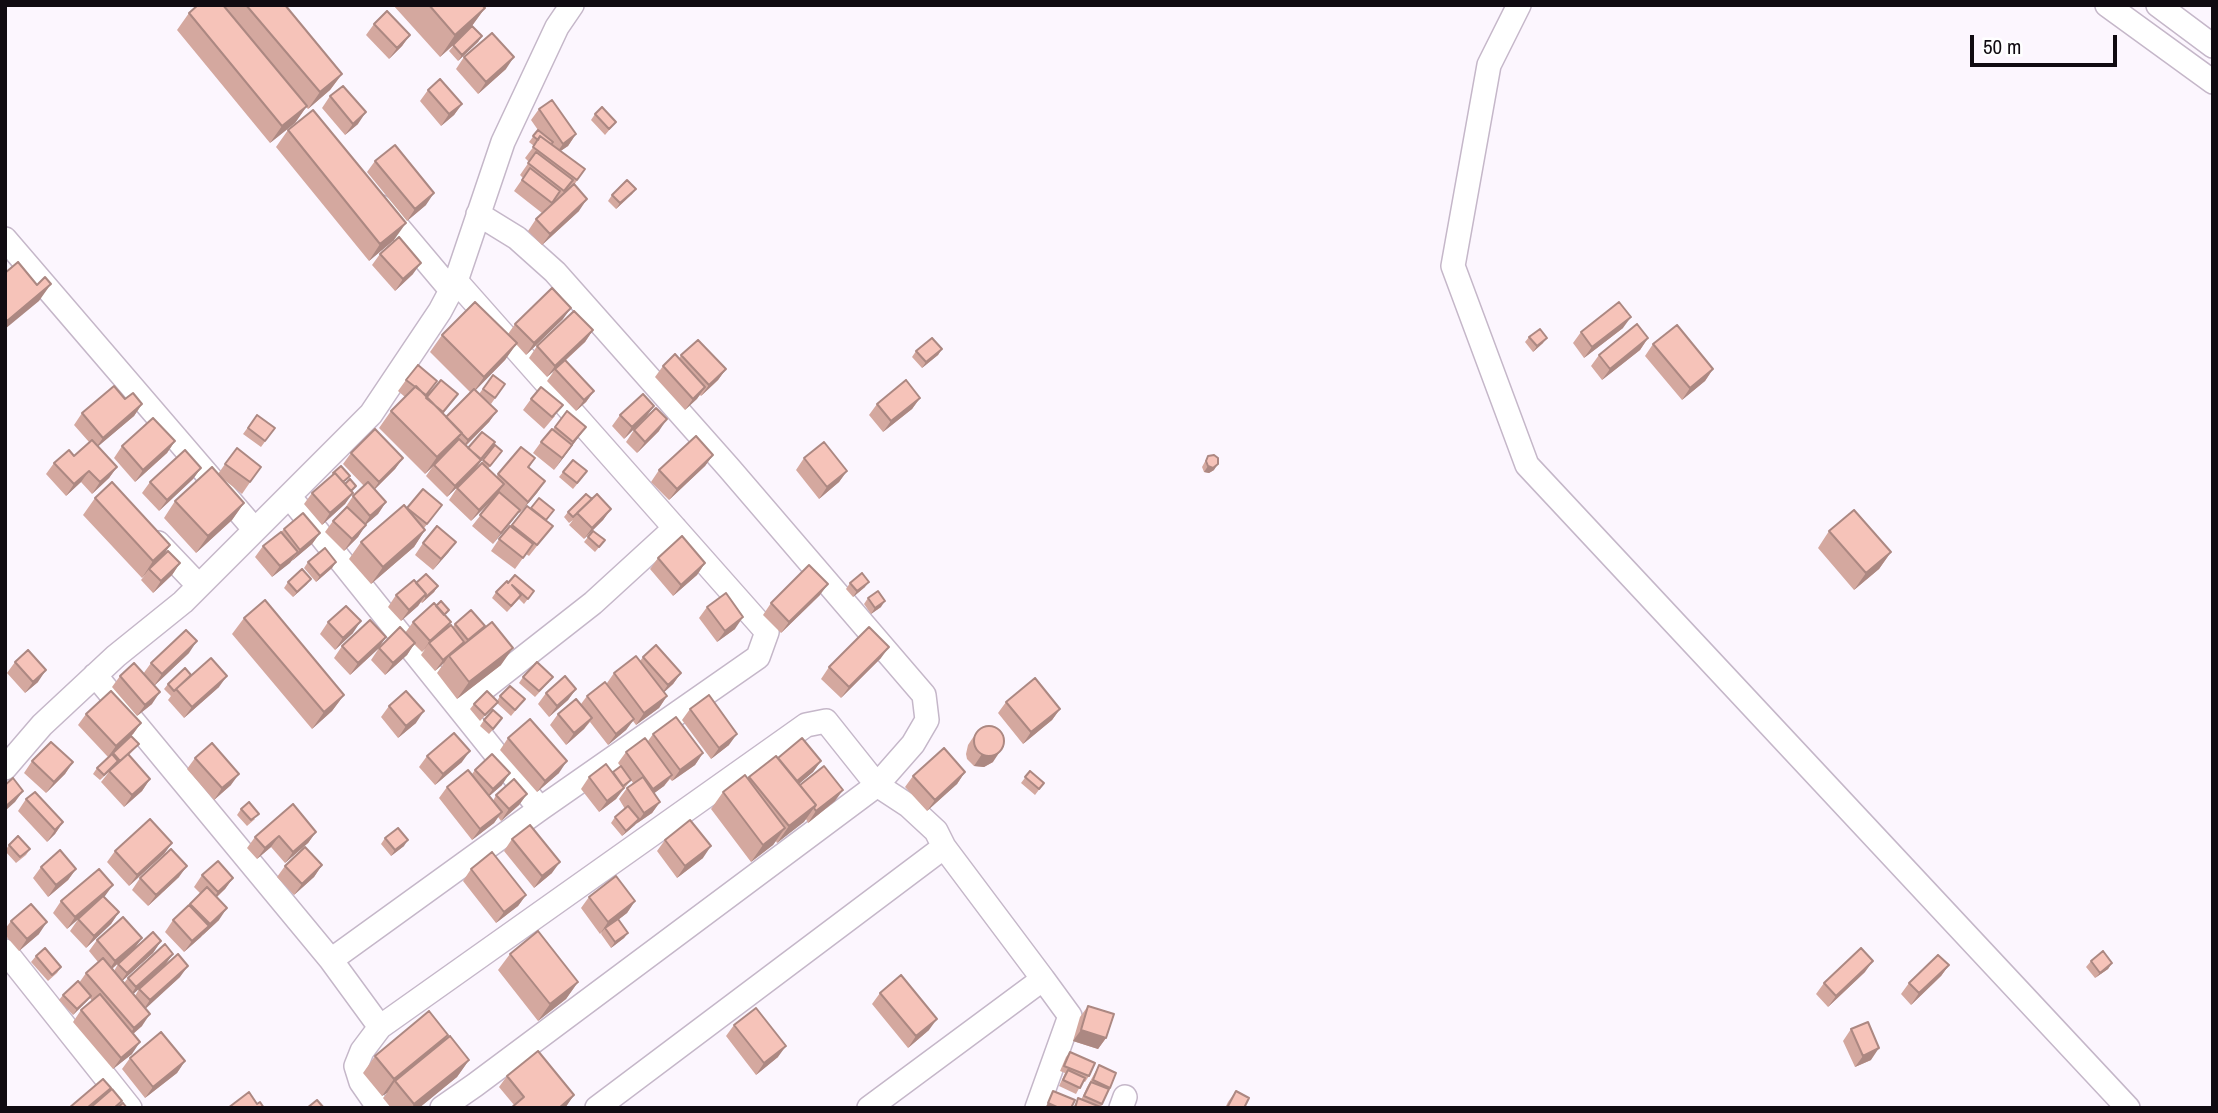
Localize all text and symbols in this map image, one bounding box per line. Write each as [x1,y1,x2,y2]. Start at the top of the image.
scale bar [1973,21,2120,65]
text: 50 m [1983,32,2021,61]

